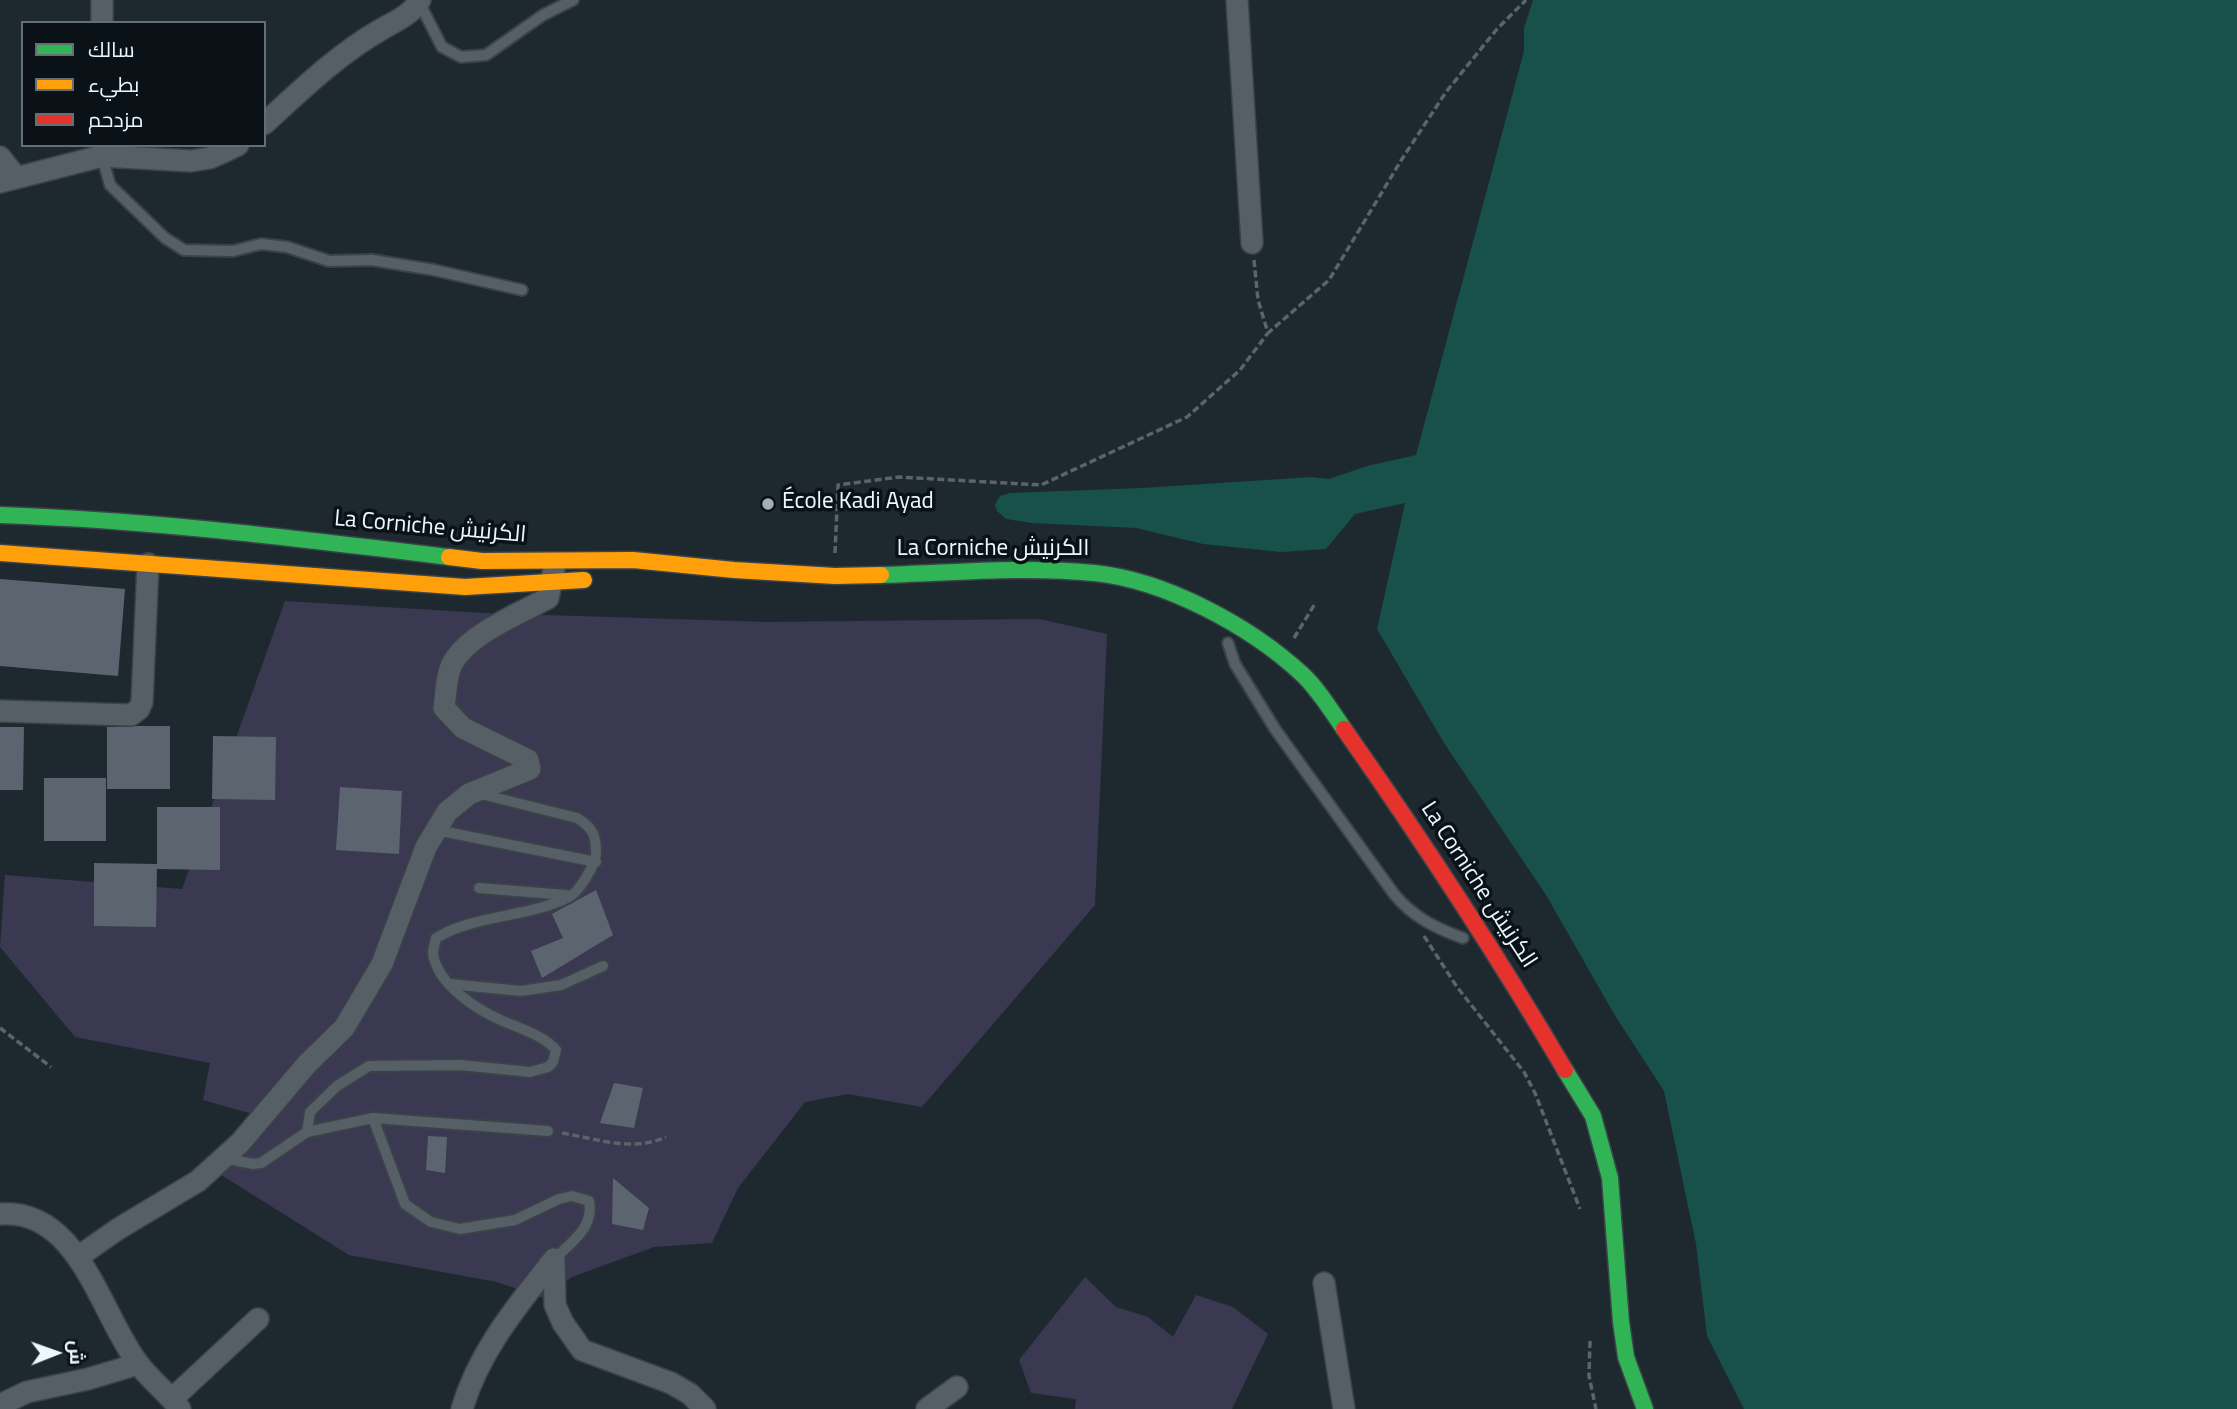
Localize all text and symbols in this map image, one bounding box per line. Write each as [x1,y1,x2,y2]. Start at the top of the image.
legend [21,21,266,147]
text: سالك [88,30,135,69]
text: بطيء [88,65,139,104]
text: مزدحم [88,100,143,139]
place label: École Kadi Ayad [782,490,934,518]
marker: École Kadi Ayad [760,496,776,512]
street label: La Corniche الكرنيش [333,507,527,551]
street label: La Corniche الكرنيش [897,537,1089,565]
street label: La Corniche الكرنيش [1413,798,1541,974]
north arrow [21,1318,91,1388]
text: ش [59,1340,95,1365]

